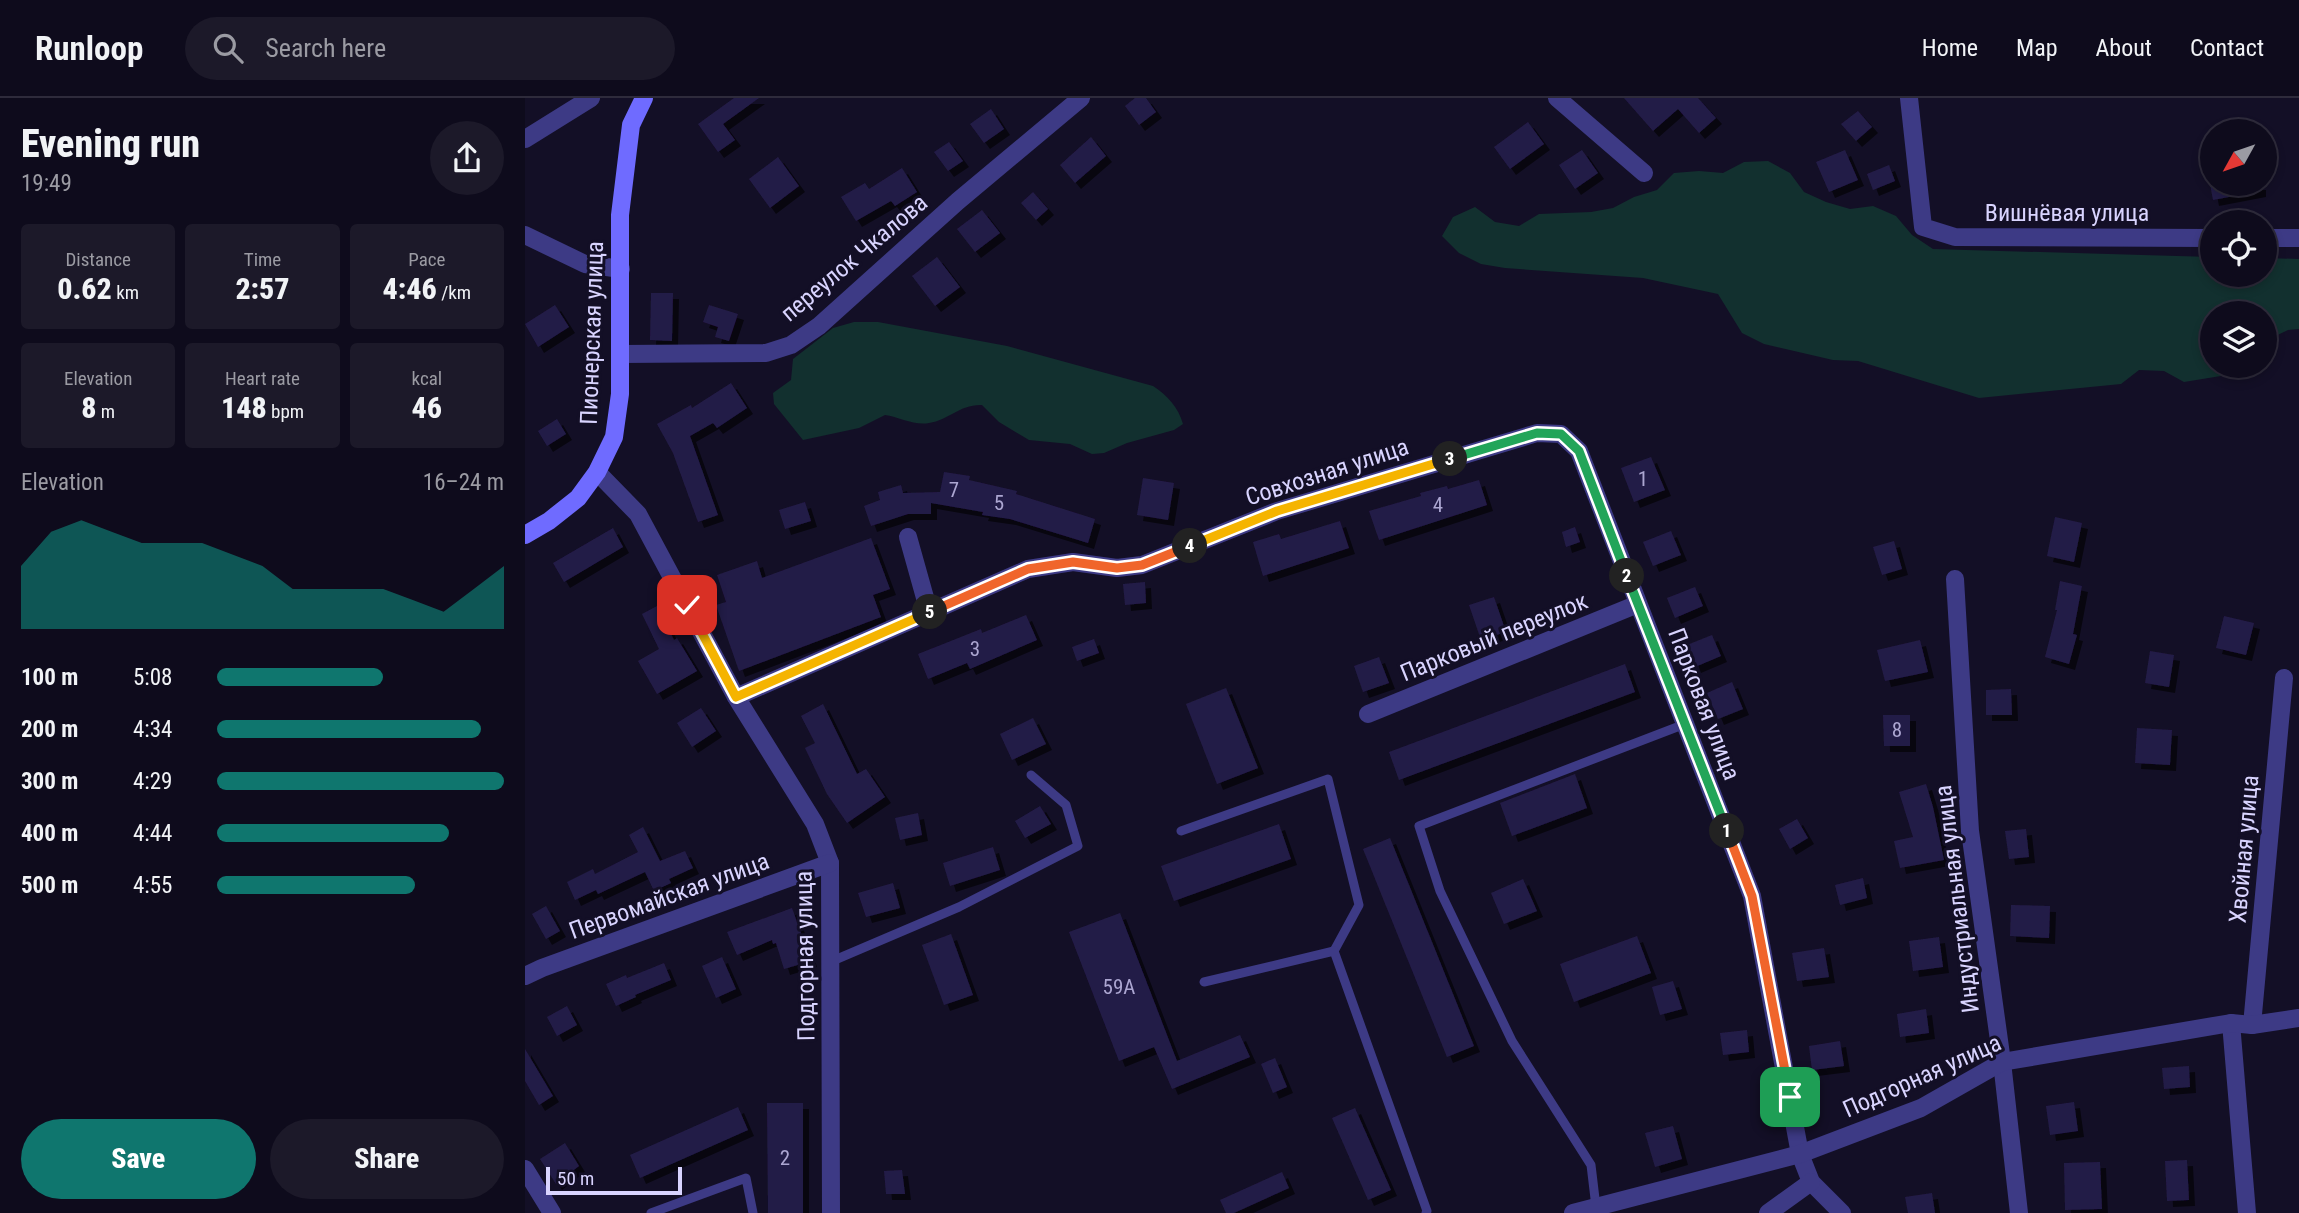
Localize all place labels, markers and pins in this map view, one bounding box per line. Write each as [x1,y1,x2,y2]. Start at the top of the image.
pin: 3 [1433,442,1467,476]
pin: 4 [1173,528,1207,564]
pin: 2 [1609,559,1645,594]
pin [657,575,717,635]
pin: 5 [913,594,947,630]
pin: 1 [1709,814,1745,848]
pin [1760,1067,1820,1127]

